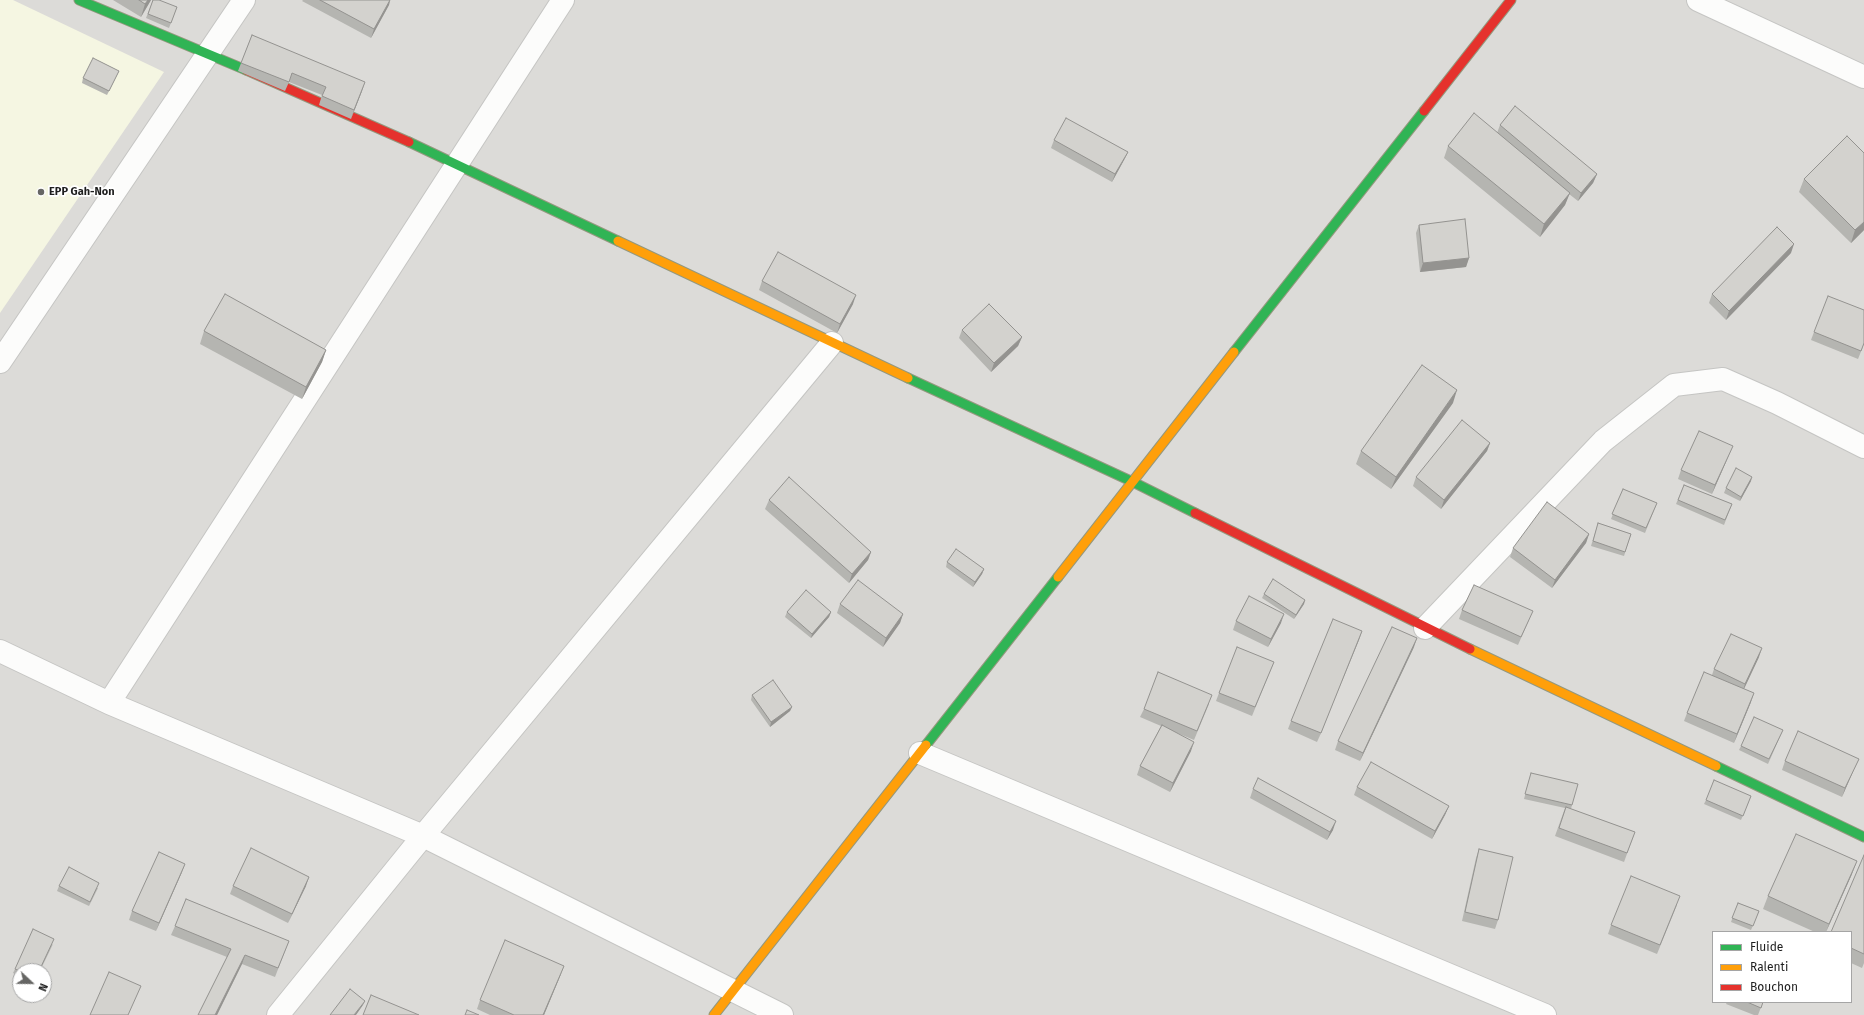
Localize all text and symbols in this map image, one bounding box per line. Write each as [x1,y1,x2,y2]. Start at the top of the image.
place label: EPP Gah-Non [49,185,115,199]
marker: EPP Gah-Non [36,187,46,197]
legend [1712,931,1852,1003]
text: Fluide [1750,940,1783,954]
text: Ralenti [1750,960,1788,974]
north arrow [12,963,52,1003]
text: Bouchon [1750,980,1798,994]
text: N [35,981,50,993]

